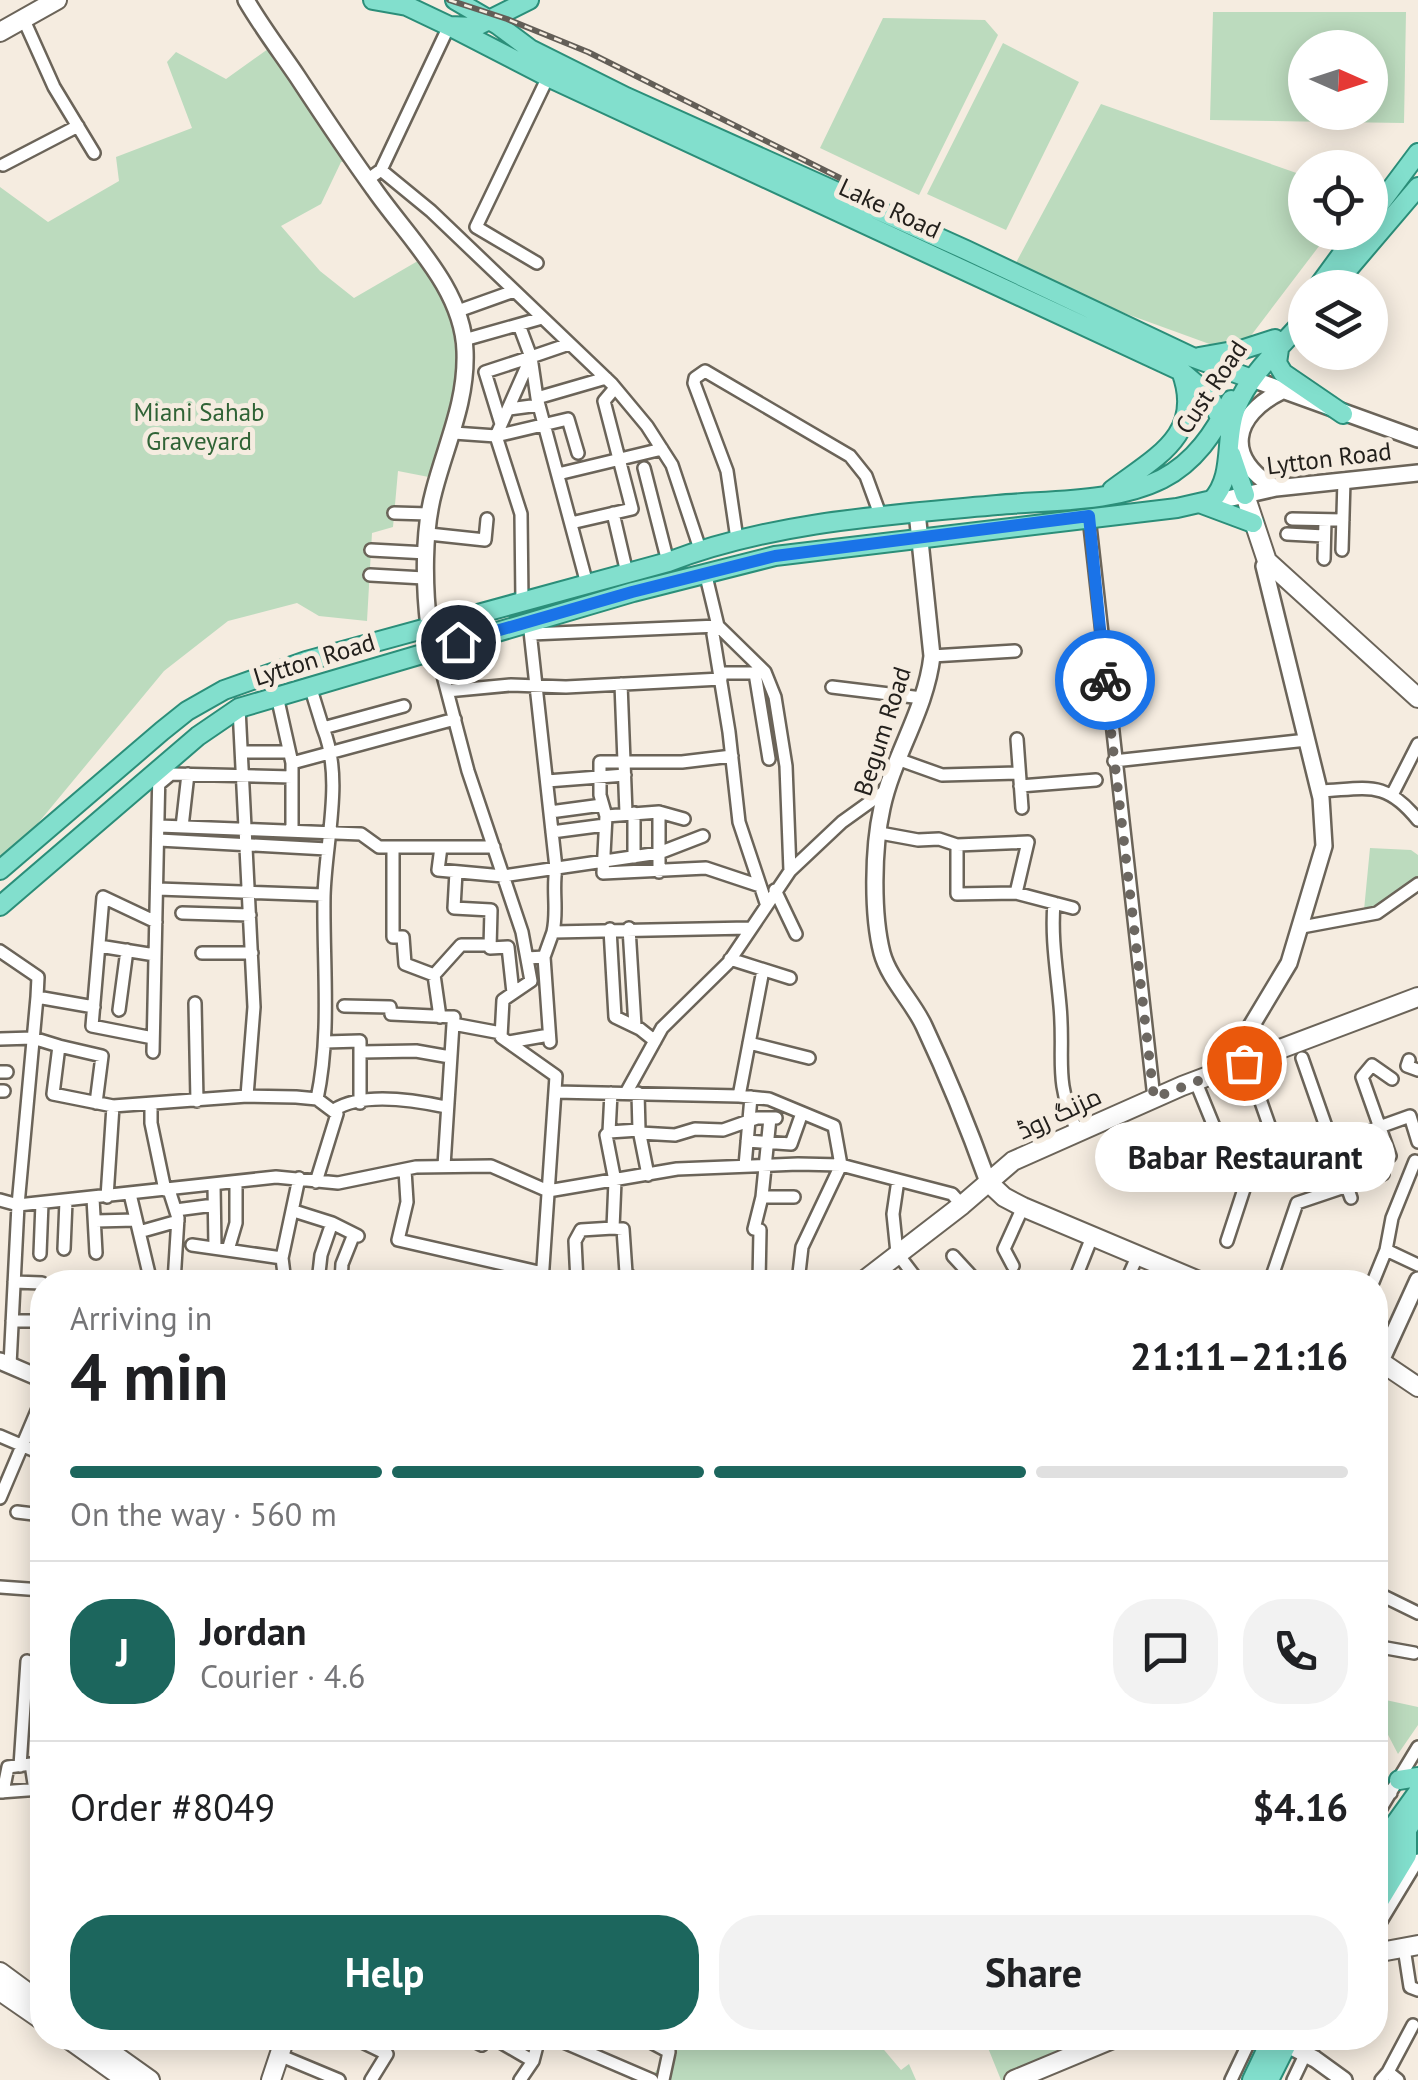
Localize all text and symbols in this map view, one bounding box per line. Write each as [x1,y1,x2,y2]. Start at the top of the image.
north arrow [1288,30,1388,130]
map controls [1288,30,1388,370]
button: locate [1288,150,1388,250]
street label: Lake Road [834,171,946,245]
button: layers [1288,270,1388,370]
street label: Cust Road [1168,334,1254,440]
park label: Miani Sahab Graveyard [133,396,265,457]
street label: Lytton Road [1265,434,1393,482]
pin [416,600,501,685]
icon: home [431,615,486,670]
street label: Lytton Road [249,625,379,693]
courier [1055,630,1155,730]
icon: bike [1078,653,1133,708]
street label: Begum Road [846,662,918,800]
pin [1202,1021,1287,1106]
icon: bag [1217,1036,1272,1091]
street label: مزنگ روڈ [1012,1080,1106,1146]
callout: Babar Restaurant [1094,1123,1394,1193]
text: Babar Restaurant [1128,1136,1362,1178]
text: Arriving in [70,1297,212,1339]
text: 21:11–21:16 [1130,1331,1348,1380]
text: 4 min [70,1334,229,1418]
text: On the way · 560 m [70,1493,337,1535]
button: chat [1113,1599,1218,1704]
button: phone [1243,1599,1348,1704]
text: Jordan [200,1606,306,1655]
text: J [116,1627,129,1676]
text: Courier · 4.6 [200,1655,366,1697]
text: Order #8049 [70,1782,275,1831]
text: $4.16 [1252,1782,1348,1831]
button: Help [70,1915,699,2030]
button: Share [719,1915,1348,2030]

